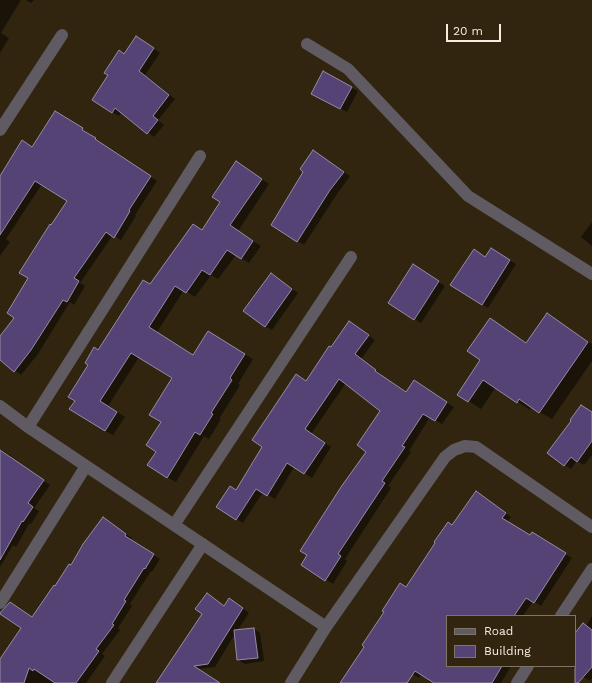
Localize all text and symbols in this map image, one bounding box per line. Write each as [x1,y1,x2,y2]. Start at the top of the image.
scale bar [448,16,503,42]
text: 20 m [453,24,483,38]
legend [446,615,576,667]
text: Road [484,624,513,638]
text: Building [484,644,531,658]

